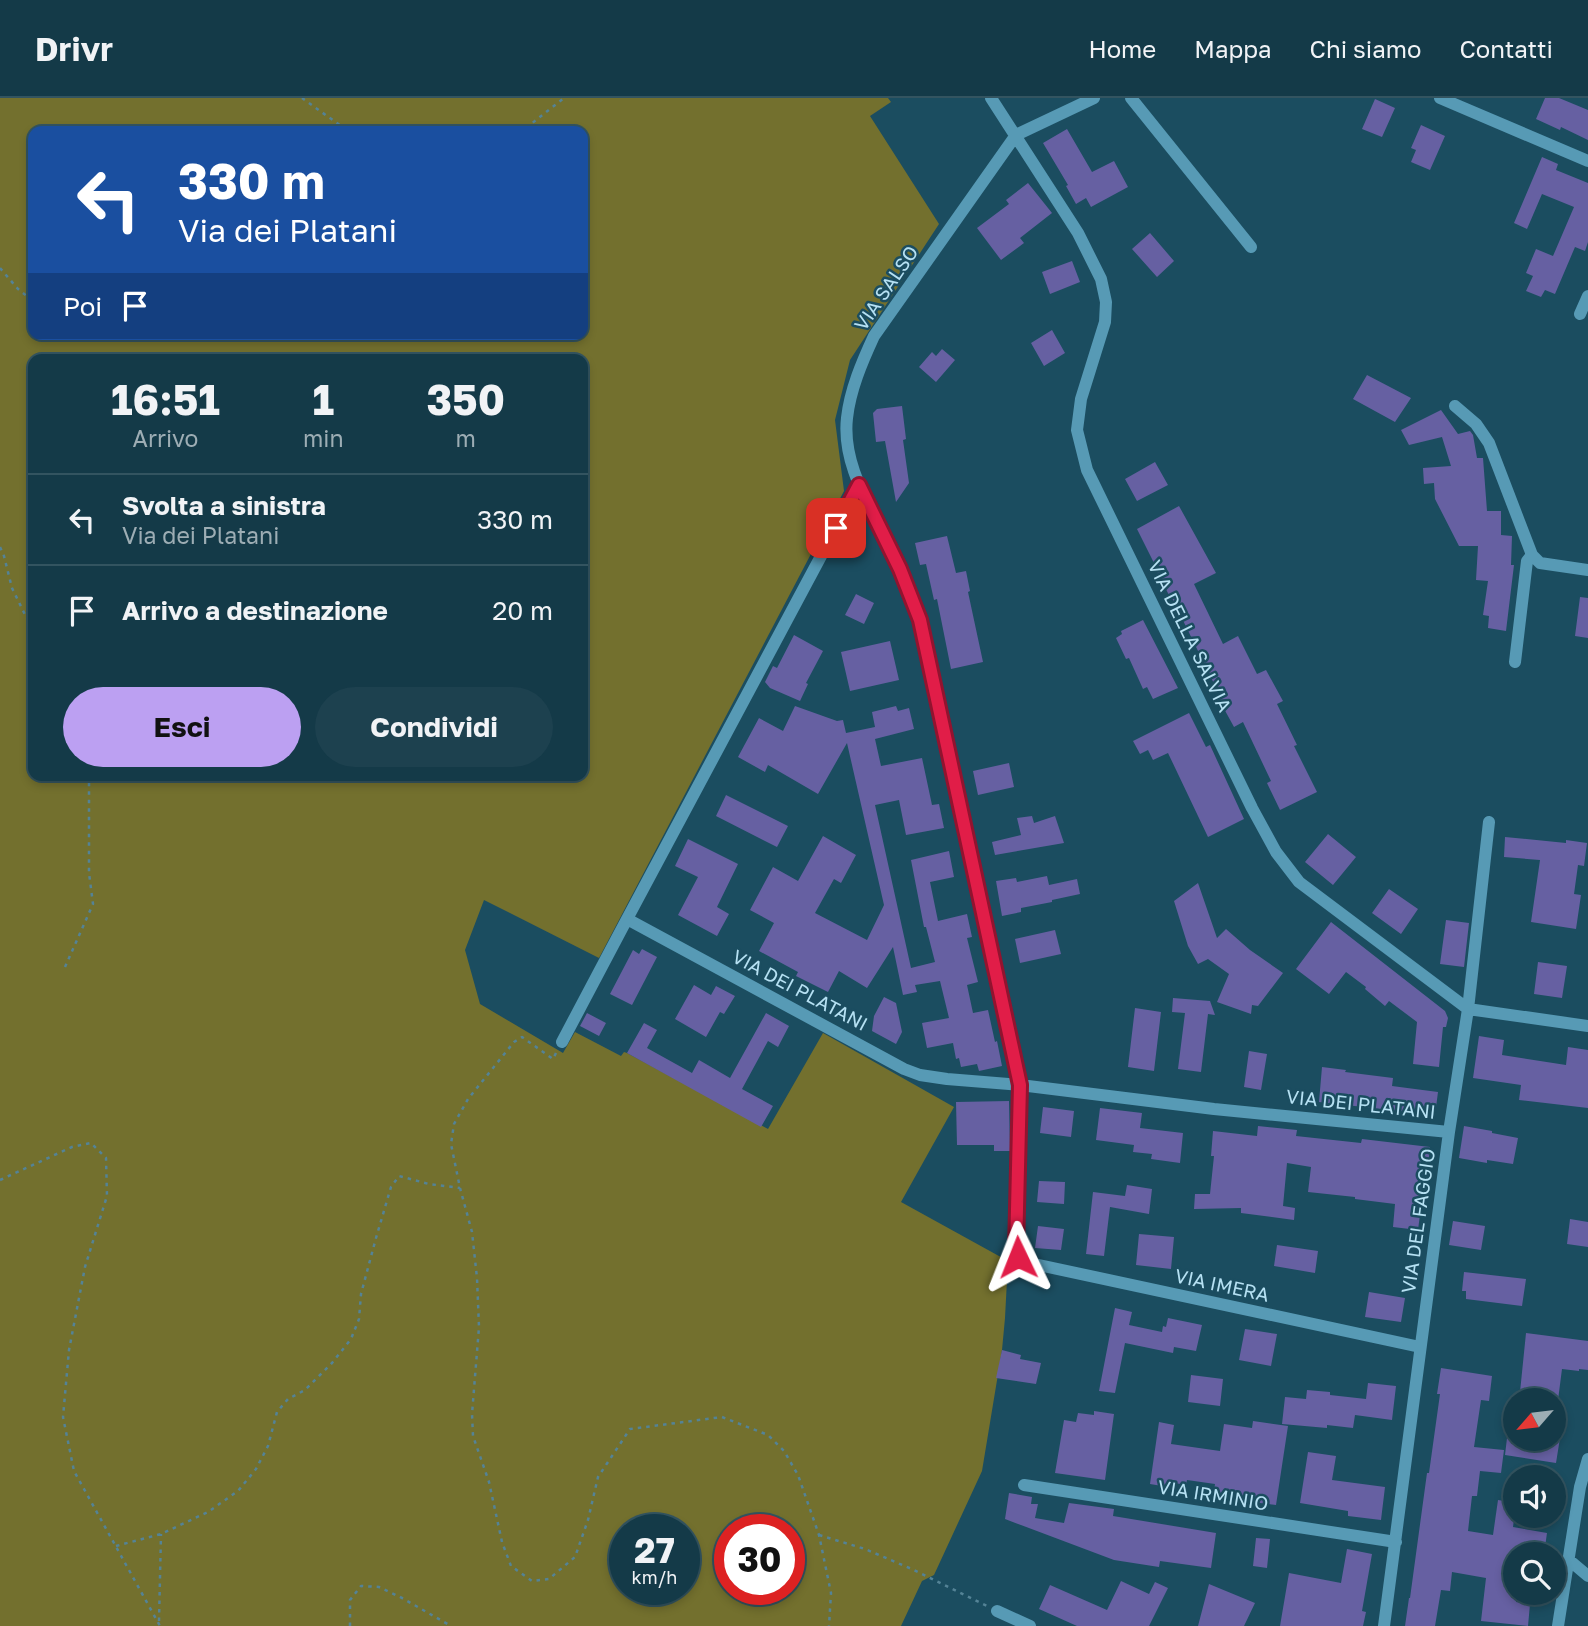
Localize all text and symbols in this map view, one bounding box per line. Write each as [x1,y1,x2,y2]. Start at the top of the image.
text: Drivr [35,29,113,68]
text: Home [1088,34,1156,63]
text: Mappa [1194,34,1272,63]
text: Chi siamo [1310,34,1421,63]
text: Contatti [1459,34,1553,63]
text: 330 m [178,151,325,210]
icon: left [63,154,154,245]
text: Via dei Platani [178,211,397,249]
street label: VIA SALSO [849,241,922,335]
icon: arrive [116,287,154,325]
text: Poi [63,291,102,322]
text: 16:51 [111,374,220,424]
text: 1 [312,374,334,424]
text: 350 [426,374,505,424]
text: Arrivo [133,424,198,452]
text: min [303,424,344,452]
text: m [456,424,476,452]
text: Svolta a sinistra [122,490,326,521]
pin [806,498,866,558]
icon: left [63,501,101,539]
text: 330 m [477,504,553,535]
icon: arrive [817,509,855,547]
text: Via dei Platani [122,521,279,549]
street label: VIA DELLA SALVIA [1144,556,1237,716]
icon: arrive [63,592,101,630]
text: Arrivo a destinazione [122,595,388,626]
text: 20 m [492,595,553,626]
button: Esci [63,687,301,767]
button: Condividi [315,687,553,767]
street label: VIA DEI PLATANI [729,944,872,1035]
street label: VIA DEI PLATANI [1285,1084,1437,1123]
street label: VIA DEL FAGGIO [1396,1147,1439,1295]
position arrow [981,1220,1055,1294]
street label: VIA IMERA [1173,1263,1272,1306]
north arrow [1503,1388,1566,1451]
map controls [1503,1388,1566,1605]
button: sound [1503,1465,1566,1528]
street label: VIA IRMINIO [1156,1474,1270,1515]
speed limit sign: 30 [714,1514,805,1605]
text: 27 [634,1529,675,1571]
button: search [1503,1542,1566,1605]
text: km/h [632,1566,677,1588]

